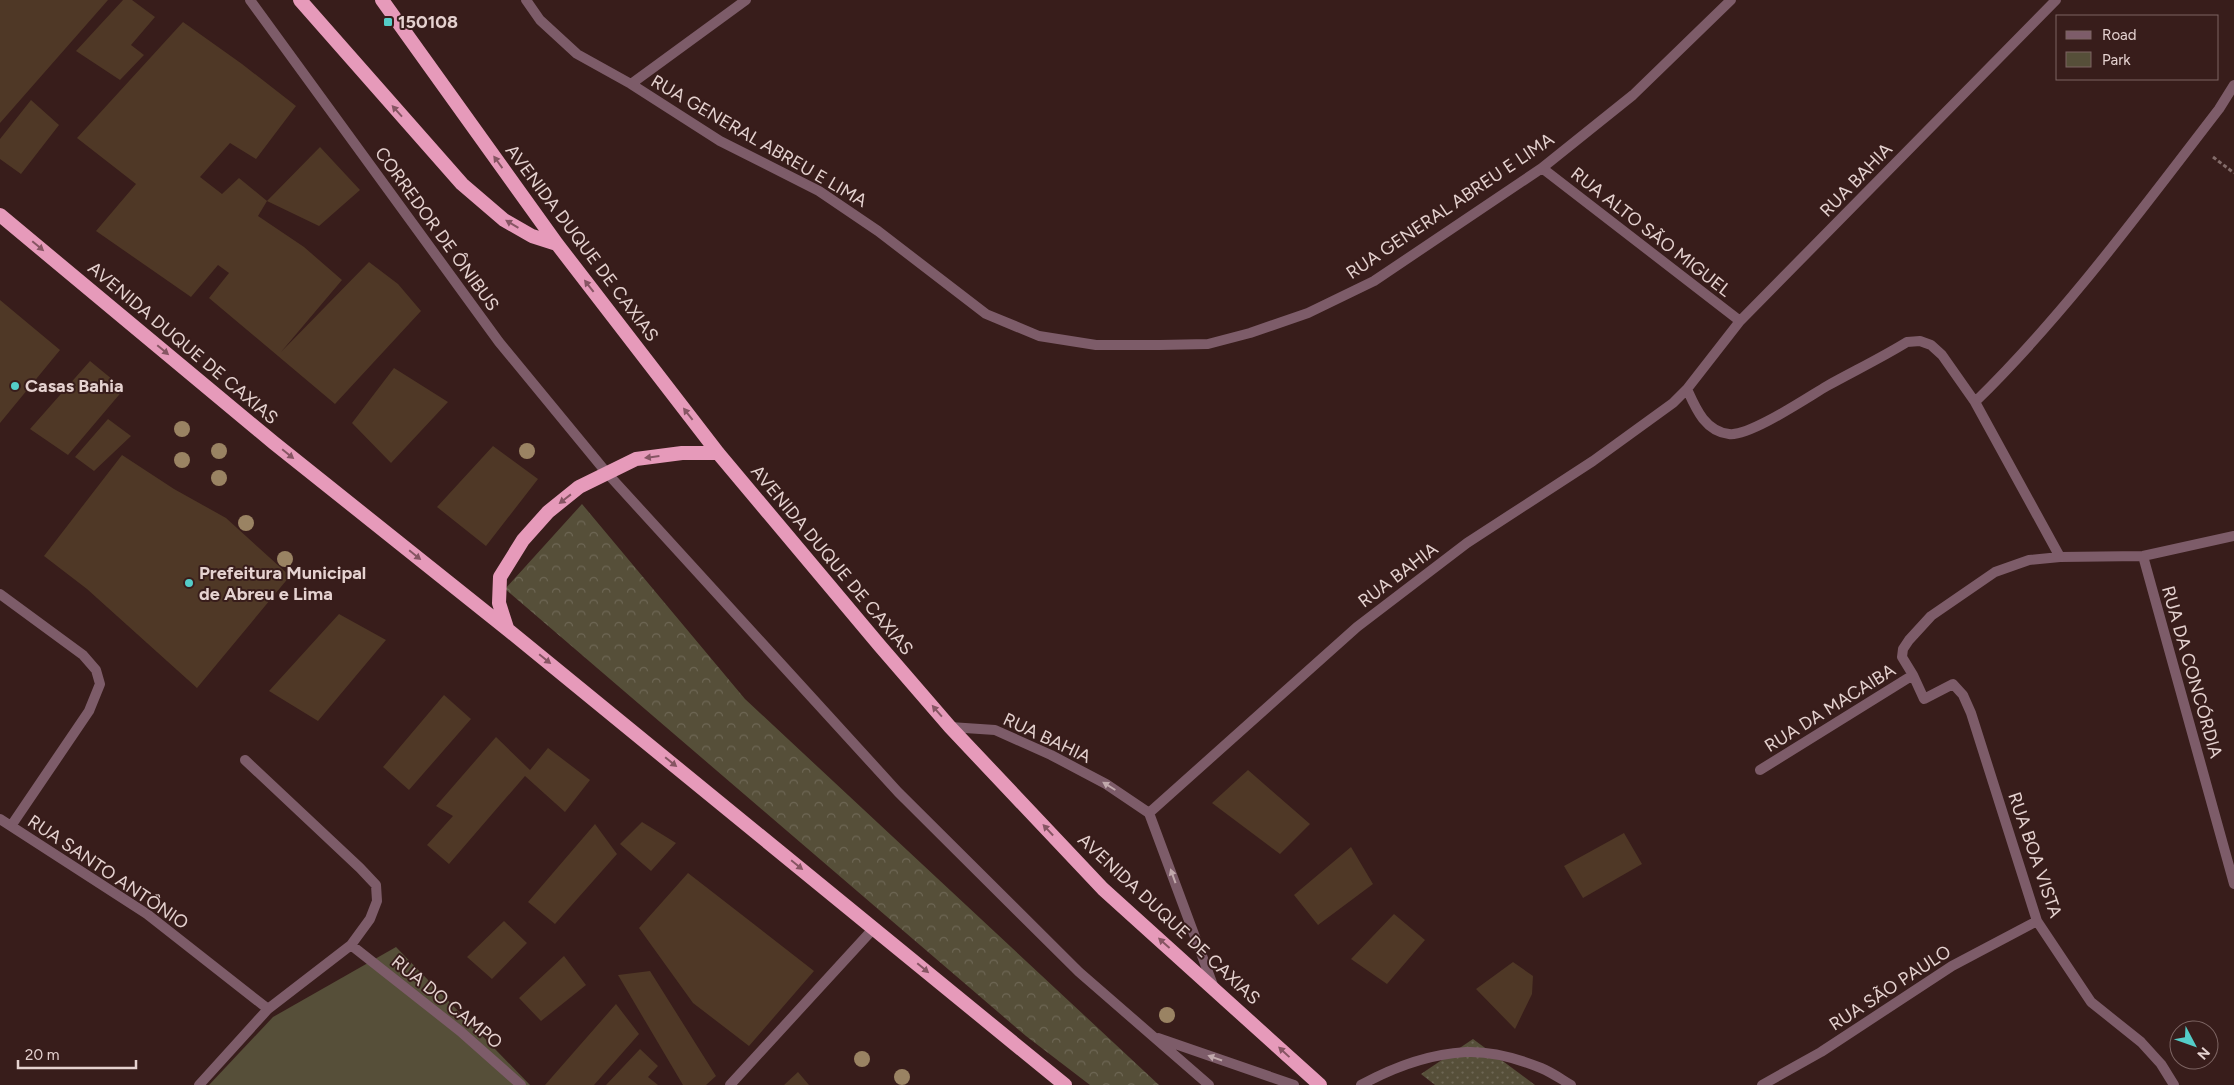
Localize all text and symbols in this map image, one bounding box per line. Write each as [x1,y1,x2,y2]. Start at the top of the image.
place label: 150108 [398,11,458,33]
legend [2056,15,2219,80]
marker: 150108 [382,16,394,28]
text: Road [2102,26,2137,44]
text: Park [2102,51,2131,69]
street label: RUA GENERAL ABREU E LIMA [647,70,871,212]
one-way arrow [391,105,402,118]
street label: RUA GENERAL ABREU E LIMA [1342,128,1558,284]
street label: RUA BAHIA [1815,138,1897,222]
street label: AVENIDA DUQUE DE CAXIAS [501,140,663,346]
street label: CORREDOR DE ÔNIBUS [370,143,504,315]
one-way arrow [493,155,503,169]
street label: RUA ALTO SÃO MIGUEL [1566,163,1736,302]
one-way arrow [506,220,519,229]
one-way arrow [31,241,44,252]
street label: AVENIDA DUQUE DE CAXIAS [84,257,282,429]
one-way arrow [583,280,594,293]
one-way arrow [156,345,169,356]
place label: Casas Bahia [25,375,123,397]
marker: Casas Bahia [9,380,21,392]
one-way arrow [682,408,693,421]
one-way arrow [281,448,294,459]
one-way arrow [643,453,659,461]
street label: AVENIDA DUQUE DE CAXIAS [746,461,918,659]
one-way arrow [558,493,571,504]
street label: RUA BAHIA [1354,538,1442,612]
one-way arrow [408,549,421,560]
place label: Prefeitura Municipal de Abreu e Lima [199,562,366,605]
marker: Prefeitura Municipal de Abreu e Lima [183,577,195,589]
street label: RUA DA CONCÓRDIA [2157,583,2227,761]
one-way arrow [538,654,551,665]
street label: RUA DA MACAIBA [1761,659,1899,757]
one-way arrow [931,704,942,717]
street label: RUA BAHIA [1000,708,1094,768]
one-way arrow [664,757,677,768]
one-way arrow [1102,781,1115,791]
street label: RUA BOA VISTA [2003,789,2067,921]
street label: RUA SANTO ANTÔNIO [24,810,192,934]
one-way arrow [1042,824,1054,836]
street label: AVENIDA DUQUE DE CAXIAS [1073,829,1265,1009]
one-way arrow [790,859,803,870]
one-way arrow [1169,869,1176,884]
one-way arrow [1158,937,1170,949]
street label: RUA SÃO PAULO [1825,940,1955,1036]
street label: RUA DO CAMPO [387,951,507,1053]
one-way arrow [916,962,929,973]
north arrow [2169,1020,2219,1070]
scale bar [18,1038,135,1070]
text: N [2193,1044,2213,1063]
text: 20 m [25,1046,59,1064]
one-way arrow [1279,1046,1291,1058]
one-way arrow [1207,1054,1222,1062]

